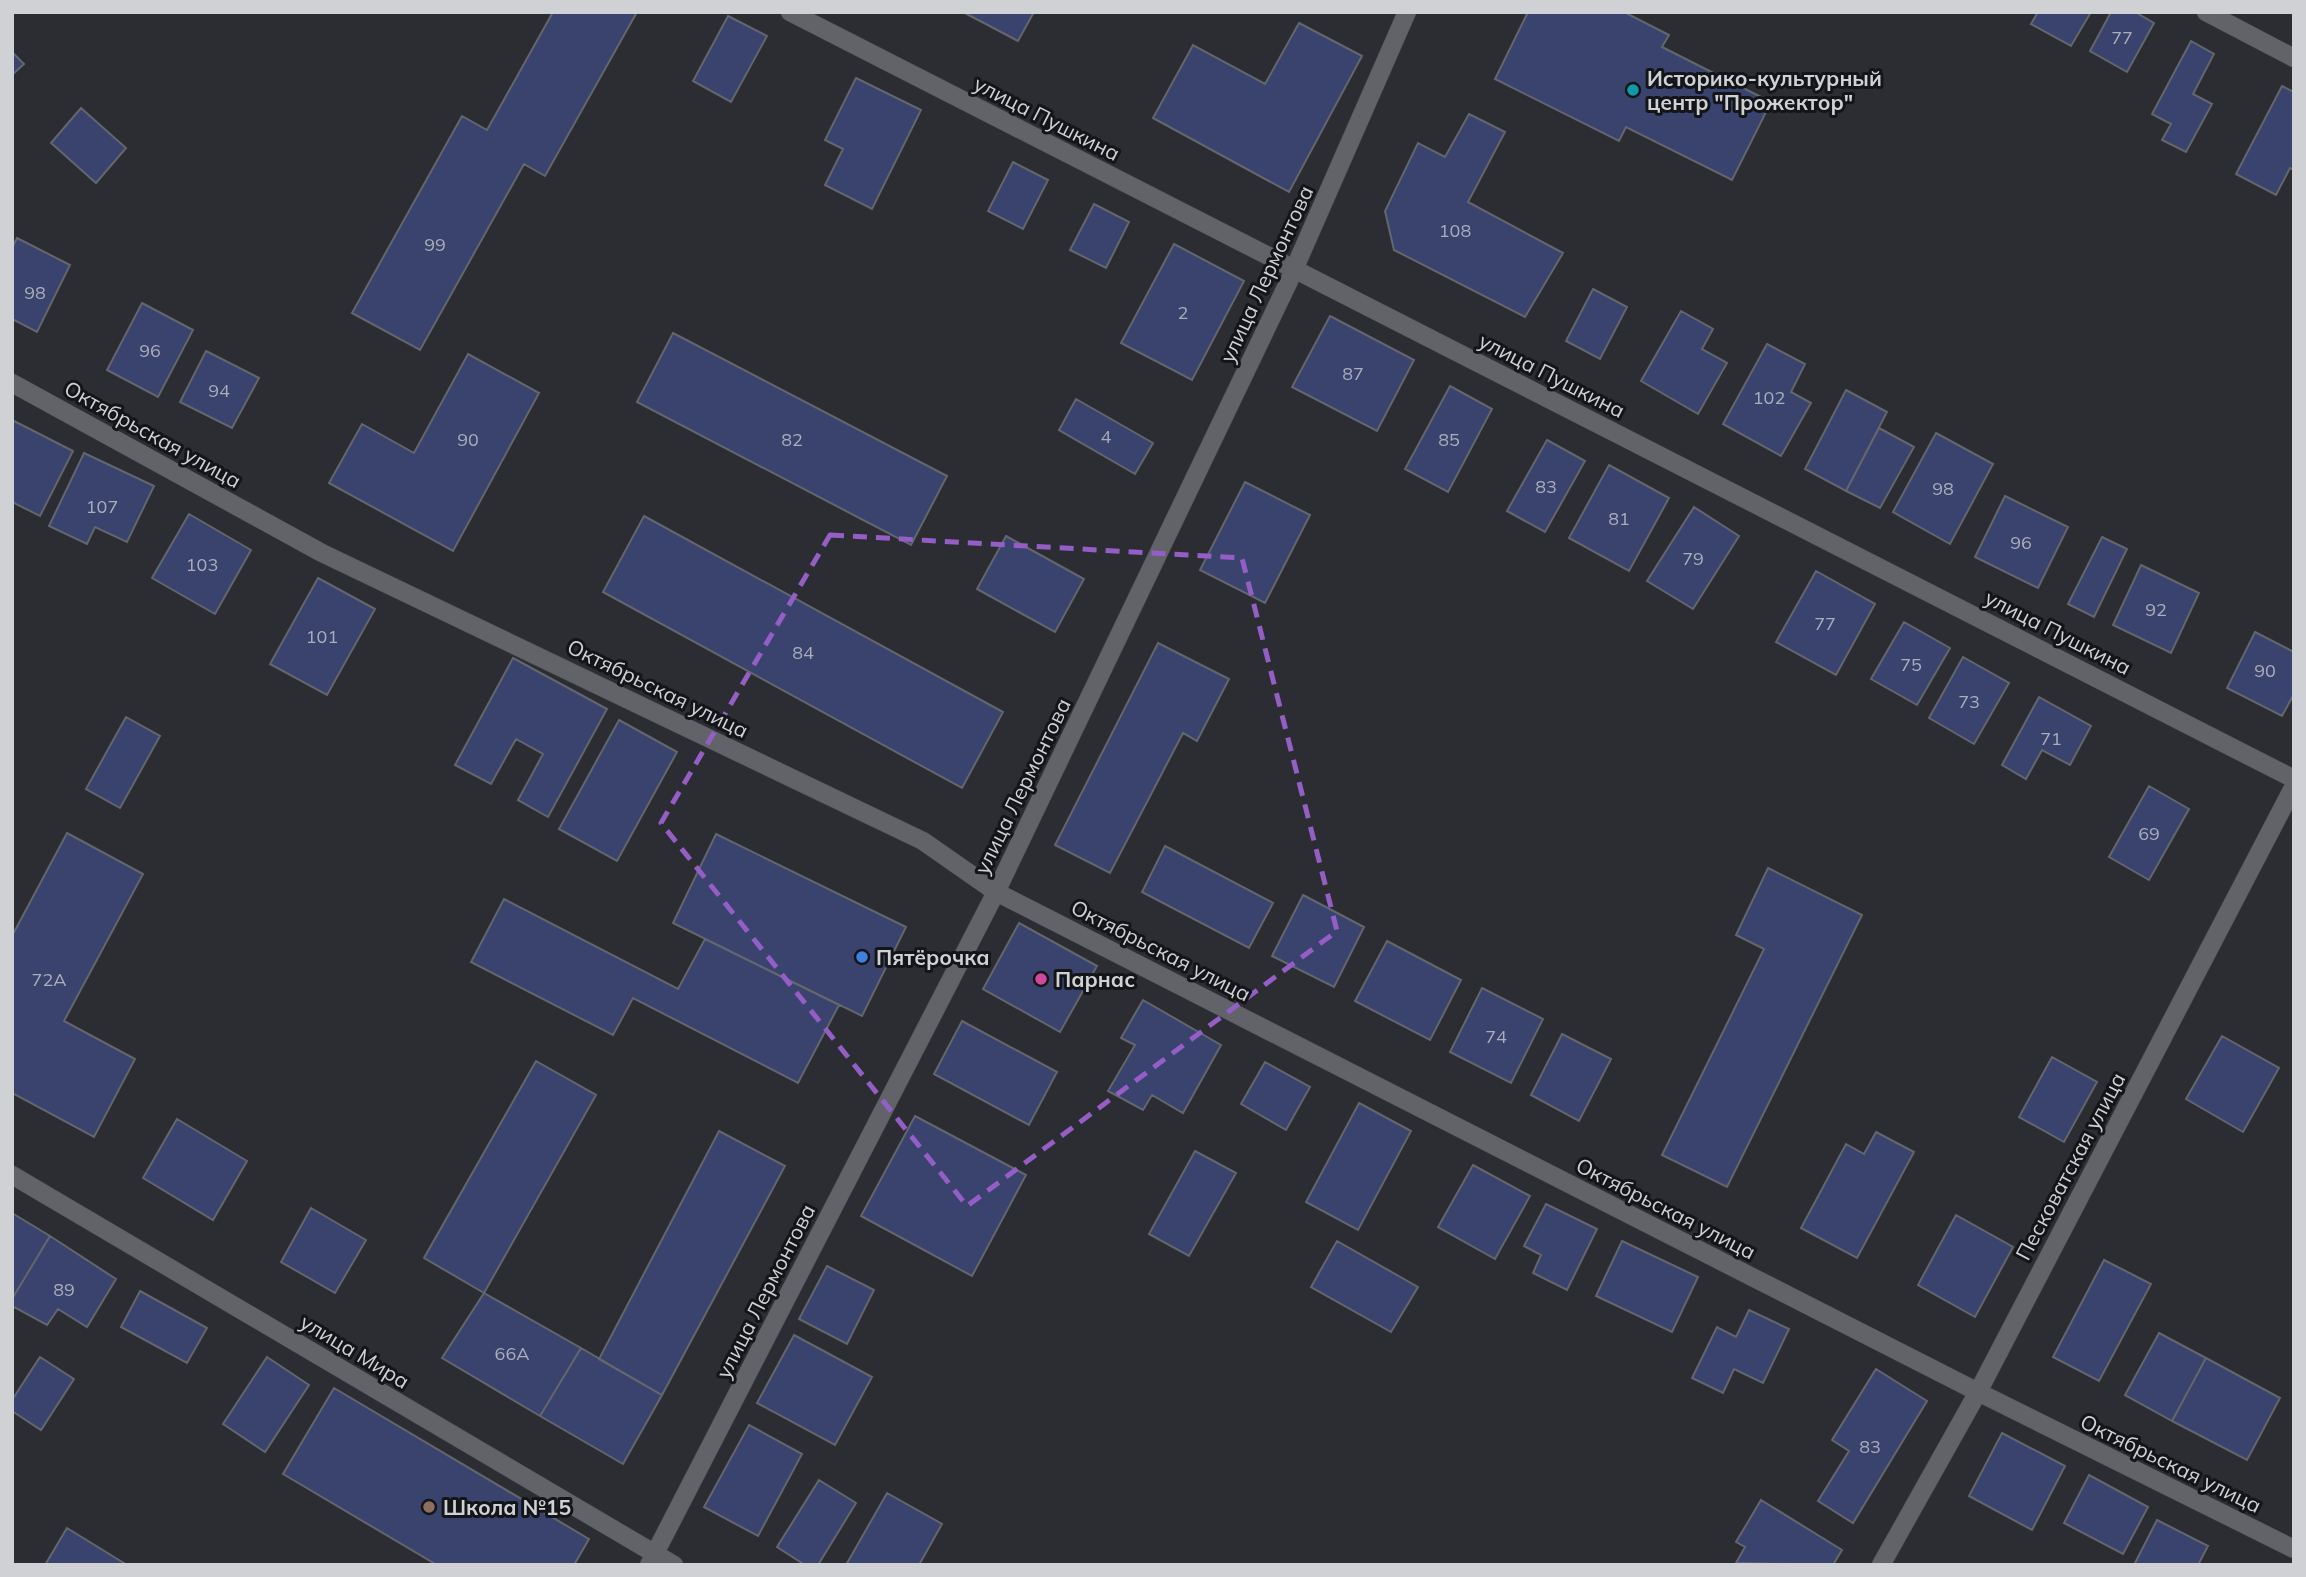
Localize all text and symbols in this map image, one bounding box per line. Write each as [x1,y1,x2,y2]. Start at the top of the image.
house number: 77 [2111,26,2133,49]
place label: Историко-культурный центр "Прожектор" [1647,65,1882,115]
street label: улица Пушкина [970,70,1124,166]
marker: Историко-культурный центр "Прожектор" [1625,82,1641,98]
street label: улица Лермонтова [1214,181,1318,367]
house number: 108 [1439,219,1471,242]
house number: 99 [424,233,446,256]
house number: 98 [24,281,46,304]
house number: 2 [1178,301,1188,324]
street label: улица Пушкина [1475,327,1629,423]
house number: 96 [139,339,161,362]
house number: 87 [1342,362,1364,385]
street label: Октябрьская улица [60,375,246,493]
house number: 94 [208,379,230,402]
house number: 102 [1753,386,1785,409]
house number: 4 [1101,425,1112,448]
house number: 90 [457,428,479,451]
house number: 82 [781,428,803,451]
house number: 85 [1438,428,1460,451]
house number: 83 [1535,475,1557,498]
house number: 98 [1932,477,1954,500]
house number: 107 [86,495,118,518]
house number: 81 [1608,507,1630,530]
house number: 96 [2010,531,2032,554]
house number: 79 [1682,547,1704,570]
house number: 103 [186,553,218,576]
street label: улица Пушкина [1981,584,2135,680]
house number: 92 [2145,598,2167,621]
house number: 77 [1814,612,1836,635]
house number: 101 [306,625,338,648]
street label: Октябрьская улица [563,633,753,743]
house number: 84 [792,641,814,664]
house number: 75 [1900,653,1922,676]
house number: 90 [2254,659,2276,682]
house number: 73 [1958,690,1980,713]
street label: улица Лермонтова [968,694,1076,878]
house number: 71 [2040,727,2062,750]
house number: 69 [2138,822,2160,845]
street label: Октябрьская улица [1067,893,1255,1007]
place label: Пятёрочка [876,944,990,970]
marker: Пятёрочка [854,949,870,965]
place label: Парнас [1055,966,1135,992]
house number: 72А [32,968,66,991]
marker: Парнас [1033,971,1049,987]
house number: 74 [1485,1025,1507,1048]
street label: Песковатская улица [2010,1068,2130,1264]
street label: Октябрьская улица [1572,1151,1760,1265]
street label: улица Лермонтова [710,1199,820,1383]
house number: 89 [53,1278,75,1301]
street label: улица Мира [296,1308,414,1394]
house number: 66А [495,1342,529,1365]
street label: Октябрьская улица [2076,1408,2266,1518]
house number: 83 [1859,1435,1881,1458]
place label: Школа №15 [443,1494,571,1520]
marker: Школа №15 [421,1499,437,1515]

